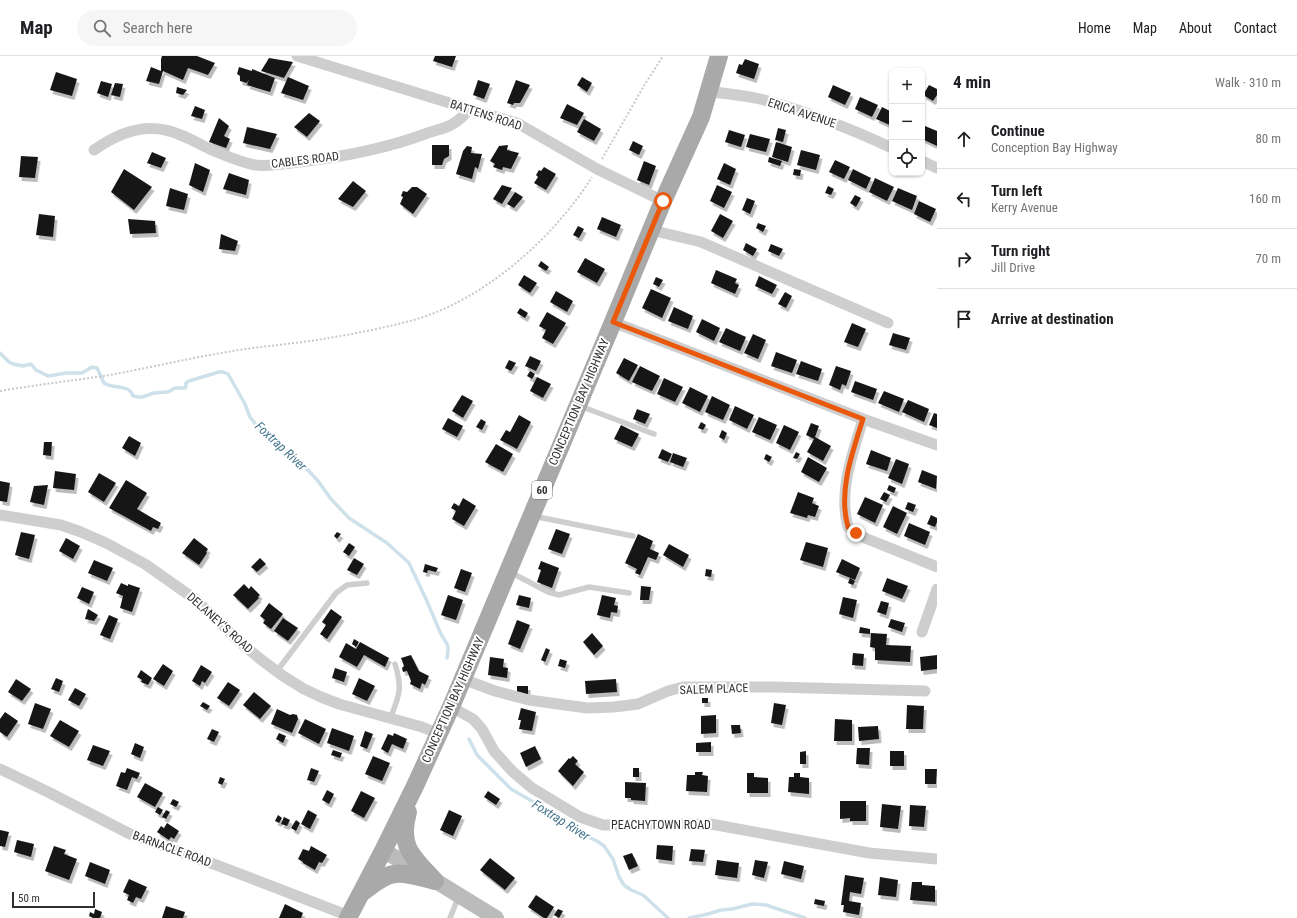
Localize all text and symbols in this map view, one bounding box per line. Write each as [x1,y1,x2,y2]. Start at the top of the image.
search box [77,10,357,46]
text: Map [20,16,53,39]
icon: search [91,17,113,39]
text: Search here [123,19,193,37]
text: Home [1078,20,1111,36]
text: Map [1133,20,1157,36]
text: About [1179,20,1212,36]
text: Contact [1234,20,1277,36]
map controls [889,68,925,176]
button: + [889,68,925,104]
text: 4 min [953,72,991,92]
text: Walk · 310 m [1215,75,1281,90]
street label: ERICA AVENUE [766,95,838,131]
street label: BATTENS ROAD [448,97,524,133]
button: − [889,104,925,140]
text: Continue [991,122,1045,140]
icon: ahead [953,128,975,150]
text: 80 m [1255,131,1281,146]
button: locate [889,140,925,176]
text: Conception Bay Highway [991,140,1118,155]
street label: CABLES ROAD [270,149,340,171]
text: Turn left [991,182,1042,200]
icon: left [953,188,975,210]
text: 160 m [1249,191,1281,206]
route start [654,192,672,210]
text: Kerry Avenue [991,200,1058,215]
text: Turn right [991,242,1050,260]
icon: right [953,248,975,270]
text: 70 m [1255,251,1281,266]
text: Jill Drive [991,260,1035,275]
icon: arrive [953,308,975,330]
text: Arrive at destination [991,310,1114,328]
street label: CONCEPTION BAY HIGHWAY [546,336,612,467]
water label: Foxtrap River [252,418,311,474]
road number: 60 [532,481,552,499]
route end [847,524,865,542]
street label: DELANEY'S ROAD [184,590,256,656]
street label: CONCEPTION BAY HIGHWAY [419,634,487,765]
street label: SALEM PLACE [679,681,749,697]
water label: Foxtrap River [530,796,593,844]
street label: PEACHYTOWN ROAD [611,818,711,832]
street label: BARNACLE ROAD [131,828,213,870]
scale bar [12,890,95,909]
text: 50 m [18,892,40,905]

